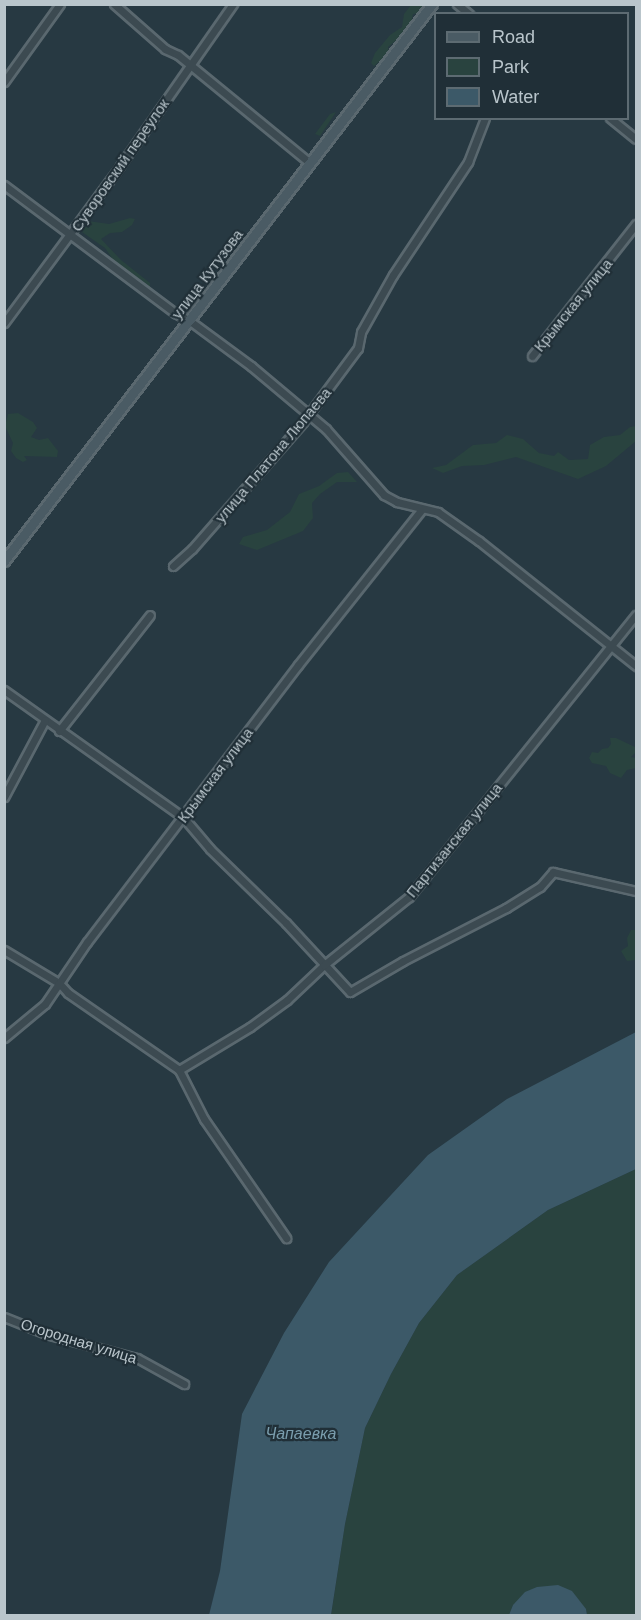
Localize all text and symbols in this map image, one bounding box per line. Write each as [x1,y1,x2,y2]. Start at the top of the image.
legend [434,12,629,120]
text: Road [492,27,535,47]
text: Park [492,57,529,77]
text: Water [492,87,539,107]
street label: Суворовский переулок [67,95,173,235]
street label: улица Кутузова [168,226,246,322]
street label: Крымская улица [530,255,616,355]
street label: улица Платона Люпаева [211,384,335,526]
street label: Крымская улица [173,724,257,826]
street label: Партизанская улица [402,779,506,901]
street label: Огородная улица [19,1315,139,1367]
water label: Чапаевка [266,1424,336,1444]

